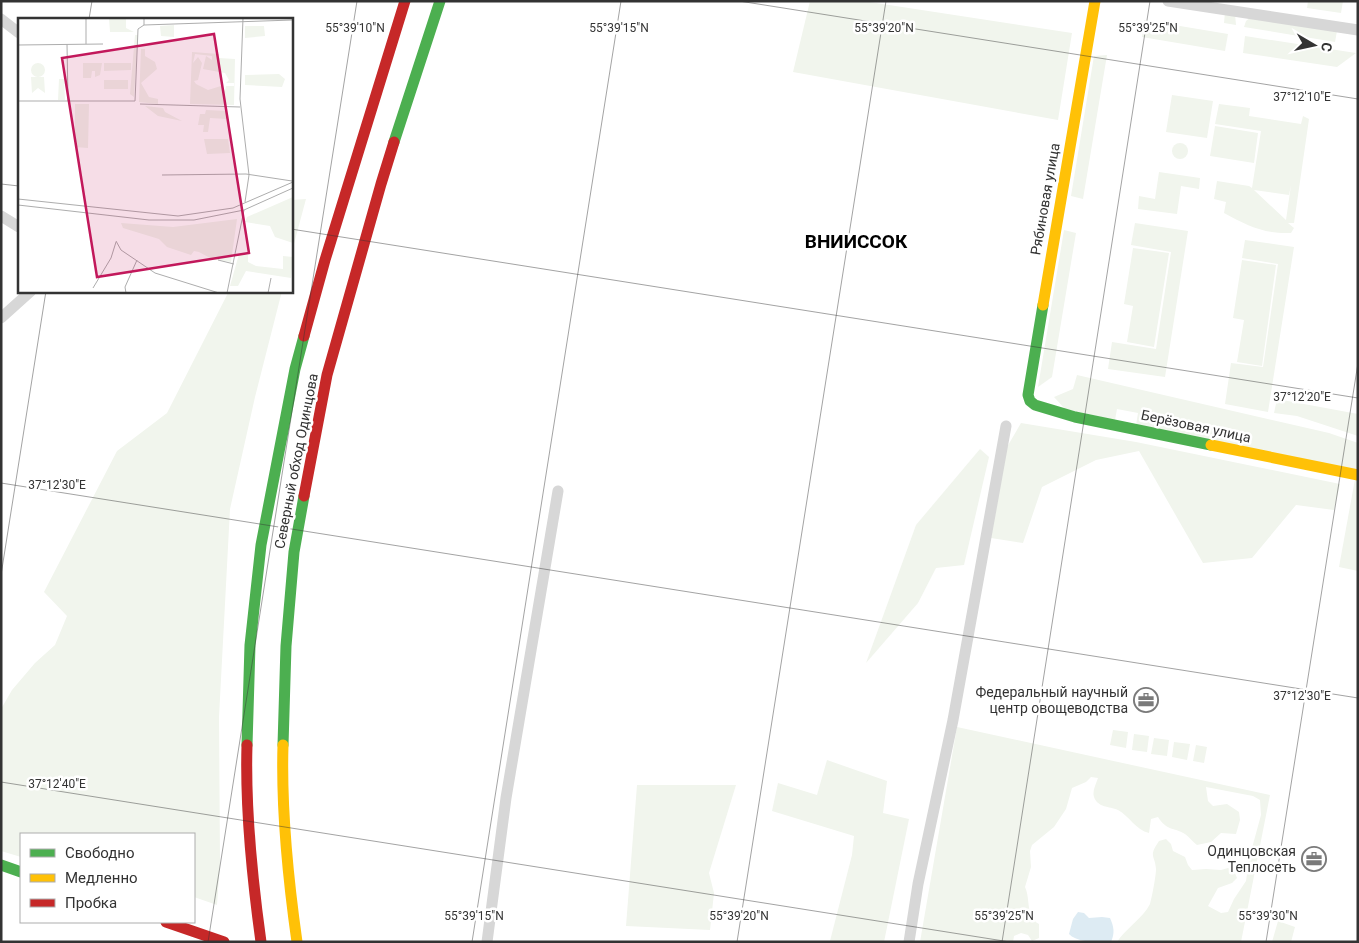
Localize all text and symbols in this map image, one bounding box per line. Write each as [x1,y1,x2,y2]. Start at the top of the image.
inset map [18,18,292,292]
north arrow [1289,20,1339,70]
text: 55°39'10"N [325,21,385,35]
text: 55°39'15"N [589,21,649,35]
text: 55°39'20"N [854,21,914,35]
text: 55°39'25"N [1118,21,1178,35]
text: С [1318,41,1335,53]
text: 37°12'10"E [1273,90,1331,104]
street label: Рябиновая улица [1027,142,1063,256]
district label: ВНИИССОК [805,230,908,253]
street label: Северный обход Одинцова [271,372,321,550]
text: 37°12'20"E [1273,390,1331,404]
street label: Берёзовая улица [1140,407,1252,445]
text: 37°12'30"E [28,478,86,492]
place label: Федеральный научный центр овощеводства [975,684,1128,716]
office icon: Федеральный научный центр овощеводства [1133,687,1159,713]
text: 37°12'30"E [1273,689,1331,703]
text: 37°12'40"E [28,777,86,791]
legend [20,833,195,923]
place label: Одинцовская Теплосеть [1207,843,1296,875]
text: Свободно [65,844,134,862]
office icon: Одинцовская Теплосеть [1301,846,1327,872]
text: Медленно [65,869,138,887]
text: Пробка [65,894,117,912]
text: 55°39'15"N [444,909,504,923]
text: 55°39'20"N [709,909,769,923]
text: 55°39'25"N [974,909,1034,923]
text: 55°39'30"N [1238,909,1298,923]

